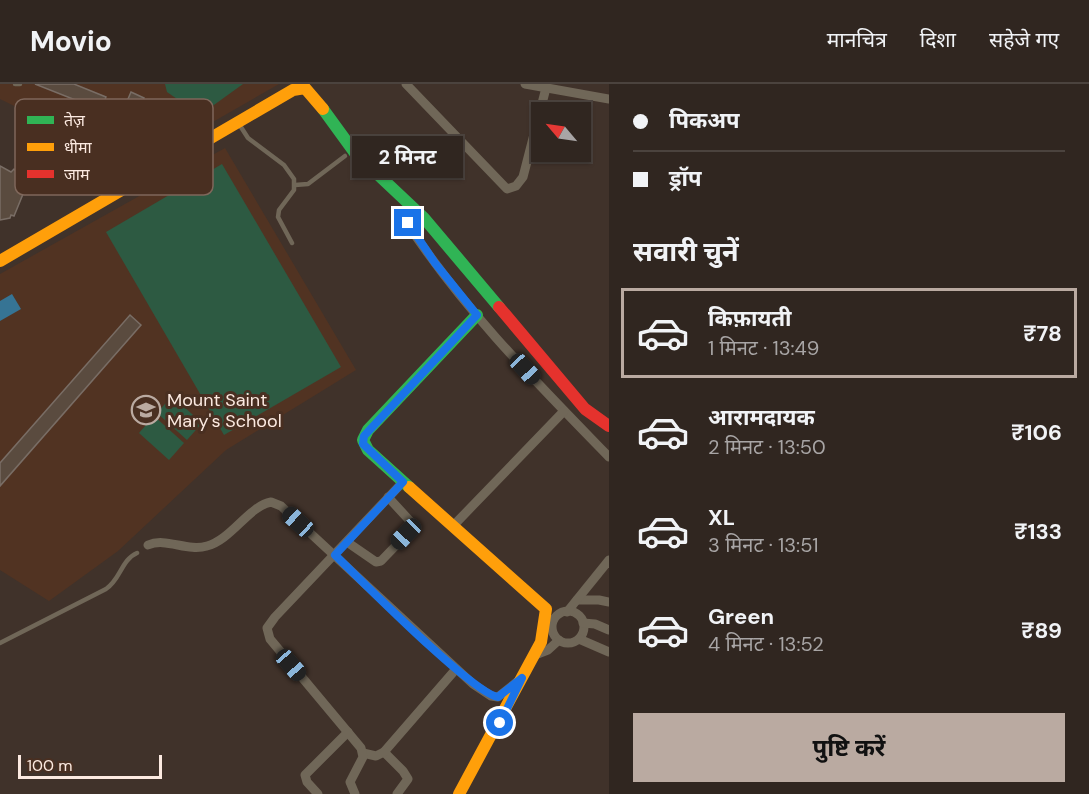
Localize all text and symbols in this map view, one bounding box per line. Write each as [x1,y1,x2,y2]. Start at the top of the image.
text: Movio [30,23,112,60]
text: मानचित्र [827,26,887,54]
text: दिशा [920,26,956,54]
text: सहेजे गए [989,26,1059,54]
legend [15,99,213,195]
north arrow [531,102,591,162]
map controls [531,102,591,162]
text: पिकअप [669,106,740,135]
text: तेज़ [64,110,86,131]
callout: 2 मिनट [352,136,464,178]
text: धीमा [64,137,93,158]
text: 2 मिनट [378,144,437,170]
text: जाम [64,164,90,185]
text: ड्रॉप [669,164,702,193]
route end [394,209,421,236]
text: सवारी चुनें [633,234,739,269]
text: किफ़ायती [708,304,792,333]
icon: car [636,306,690,360]
text: ₹78 [1023,319,1062,348]
text: 1 मिनट · 13:49 [708,335,819,361]
car [506,350,544,388]
place label: Mount Saint Mary's School [167,388,282,433]
school or university icon: Mount Saint Mary's School [130,394,162,426]
text: आरामदायक [708,403,815,432]
icon: car [636,405,690,459]
text: ₹106 [1011,418,1062,447]
text: 2 मिनट · 13:50 [708,434,826,460]
car [279,503,317,541]
text: XL [708,503,735,532]
icon: car [636,504,690,558]
car [387,515,425,553]
text: ₹133 [1014,517,1062,546]
text: 3 मिनट · 13:51 [708,532,819,558]
text: Green [708,602,774,631]
icon: car [636,603,690,657]
text: ₹89 [1021,616,1062,645]
text: 4 मिनट · 13:52 [708,631,824,657]
car [272,646,310,684]
route start [486,709,513,736]
button: पुष्टि करें [633,713,1065,782]
scale bar [18,752,162,780]
text: 100 m [27,755,72,776]

